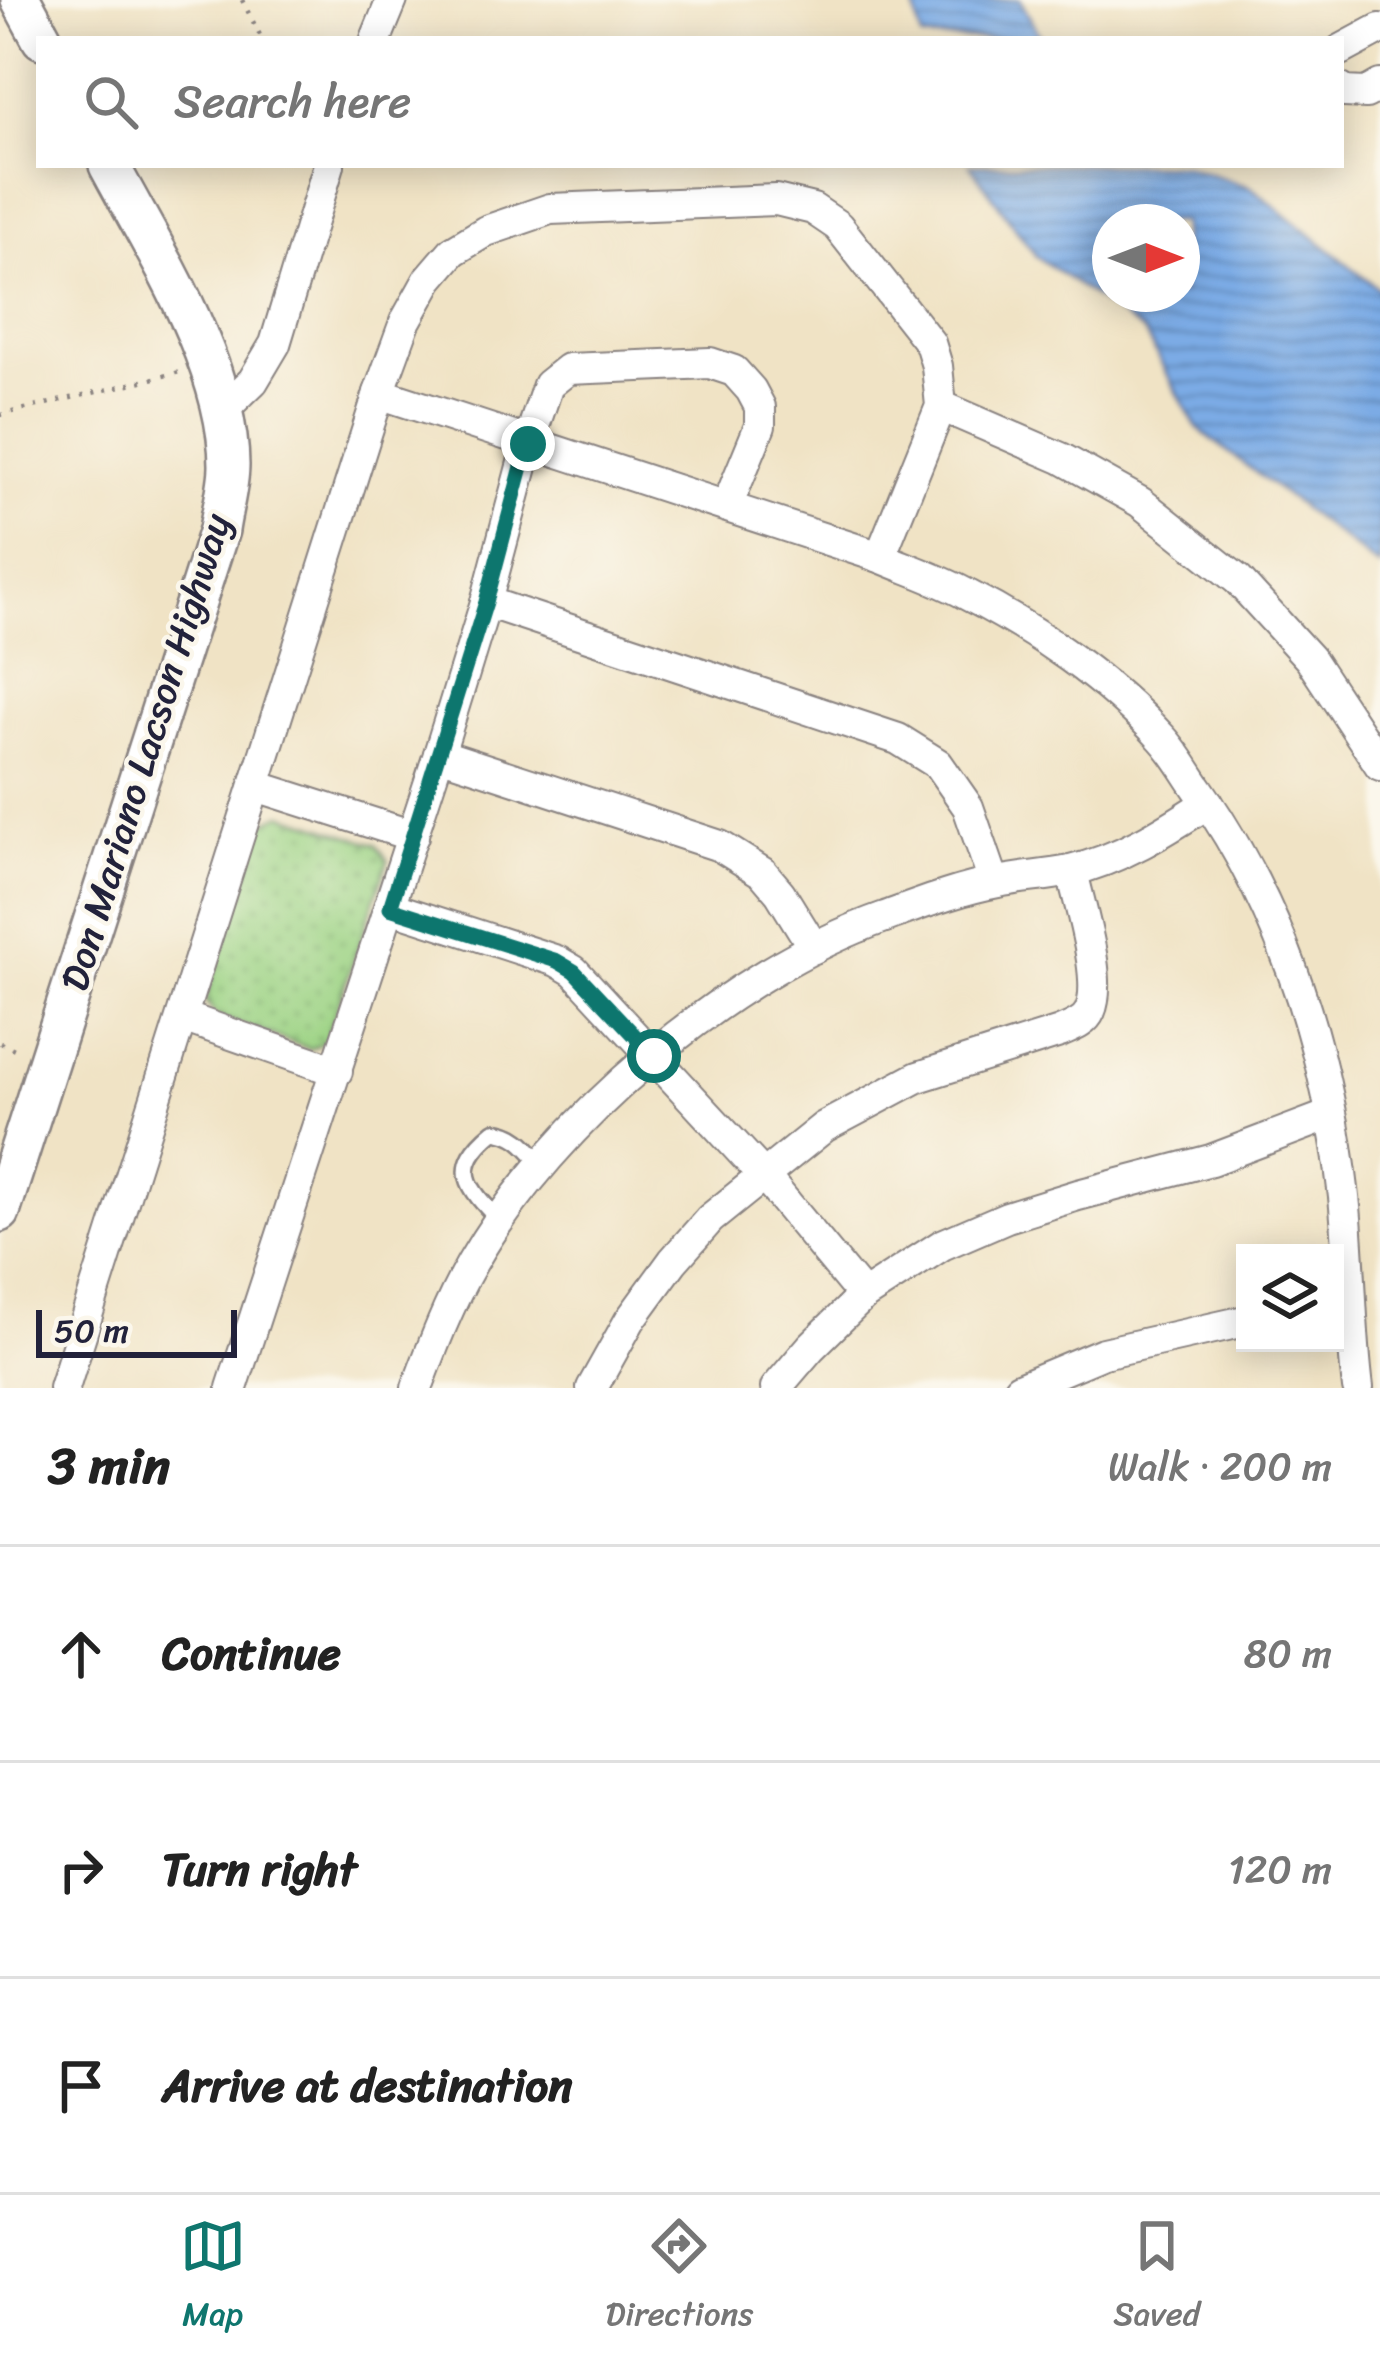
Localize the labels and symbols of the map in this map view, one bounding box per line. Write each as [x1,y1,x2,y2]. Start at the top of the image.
north arrow [1092,204,1200,312]
route end [501,417,555,471]
street label: Don Mariano Lacson Highway [39,504,251,999]
route start [627,1029,681,1083]
scale bar [36,1304,237,1357]

